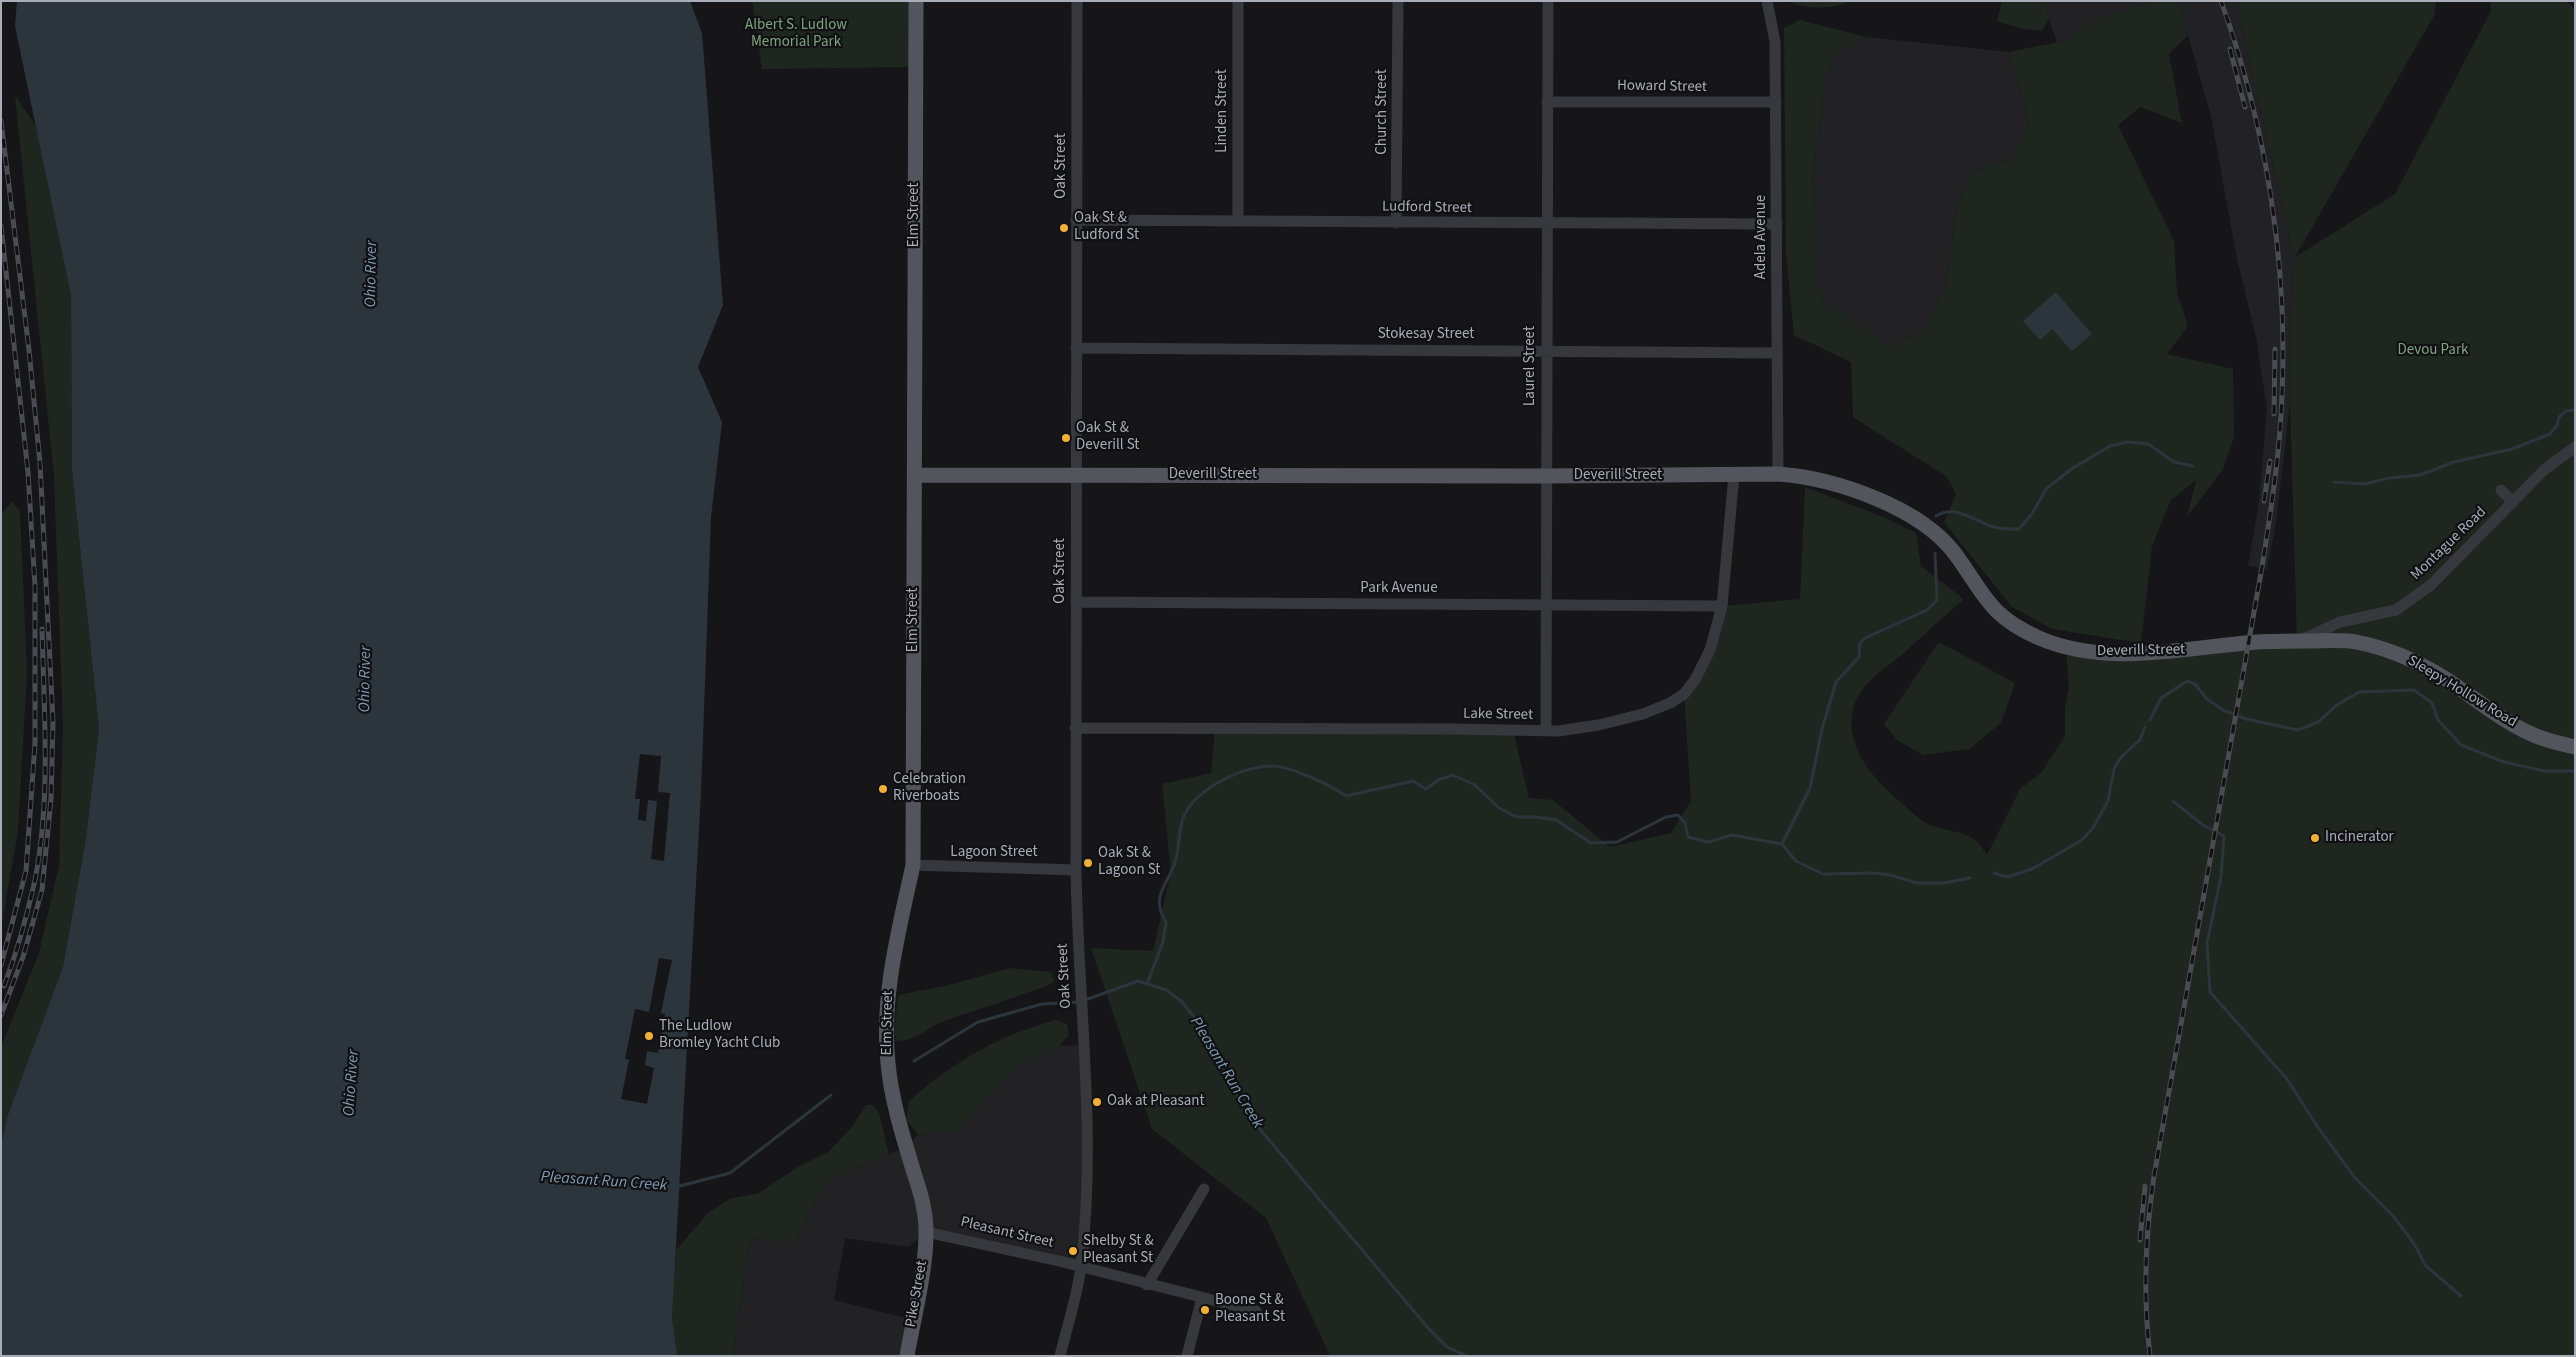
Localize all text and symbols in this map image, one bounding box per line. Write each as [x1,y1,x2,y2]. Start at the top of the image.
park label: Albert S. Ludlow Memorial Park [745,17,847,52]
street label: Linden Street [1214,69,1232,153]
street label: Church Street [1374,69,1392,155]
street label: Howard Street [1617,77,1707,97]
street label: Oak Street [1053,133,1071,199]
street label: Elm Street [906,183,924,247]
street label: Adela Avenue [1753,195,1771,279]
street label: Ludford Street [1382,198,1472,218]
place label: Oak St & Ludford St [1074,210,1139,245]
marker: Oak St & Ludford St [1058,222,1070,234]
water label: Ohio River [362,241,382,307]
street label: Stokesay Street [1378,326,1474,344]
street label: Laurel Street [1522,326,1540,406]
park label: Devou Park [2397,342,2469,360]
place label: Oak St & Deverill St [1076,420,1139,455]
marker: Oak St & Deverill St [1060,432,1072,444]
street label: Deverill Street [1169,466,1257,484]
street label: Deverill Street [1574,467,1662,485]
street label: Montague Road [2408,504,2490,584]
street label: Oak Street [1052,538,1070,604]
street label: Park Avenue [1360,580,1438,598]
street label: Elm Street [905,588,923,652]
street label: Deverill Street [2097,641,2185,661]
water label: Ohio River [356,646,376,712]
street label: Sleepy Hollow Road [2404,652,2520,732]
street label: Lake Street [1463,705,1533,725]
place label: Celebration Riverboats [893,771,966,806]
marker: Celebration Riverboats [877,783,889,795]
place label: Incinerator [2325,829,2394,847]
marker: Incinerator [2309,832,2321,844]
street label: Lagoon Street [950,844,1038,862]
place label: Oak St & Lagoon St [1098,845,1160,880]
marker: Oak St & Lagoon St [1082,857,1094,869]
street label: Oak Street [1054,943,1076,1009]
street label: Elm Street [878,990,898,1056]
water label: Pleasant Run Creek [1185,1014,1267,1132]
place label: The Ludlow Bromley Yacht Club [659,1018,780,1053]
marker: The Ludlow Bromley Yacht Club [643,1030,655,1042]
water label: Ohio River [340,1049,364,1117]
place label: Oak at Pleasant [1107,1093,1205,1111]
marker: Oak at Pleasant [1091,1096,1103,1108]
water label: Pleasant Run Creek [540,1168,668,1196]
street label: Pleasant Street [959,1214,1055,1252]
place label: Shelby St & Pleasant St [1083,1233,1154,1268]
marker: Shelby St & Pleasant St [1067,1245,1079,1257]
street label: Pike Street [902,1259,932,1329]
place label: Boone St & Pleasant St [1215,1292,1285,1327]
marker: Boone St & Pleasant St [1199,1304,1211,1316]

